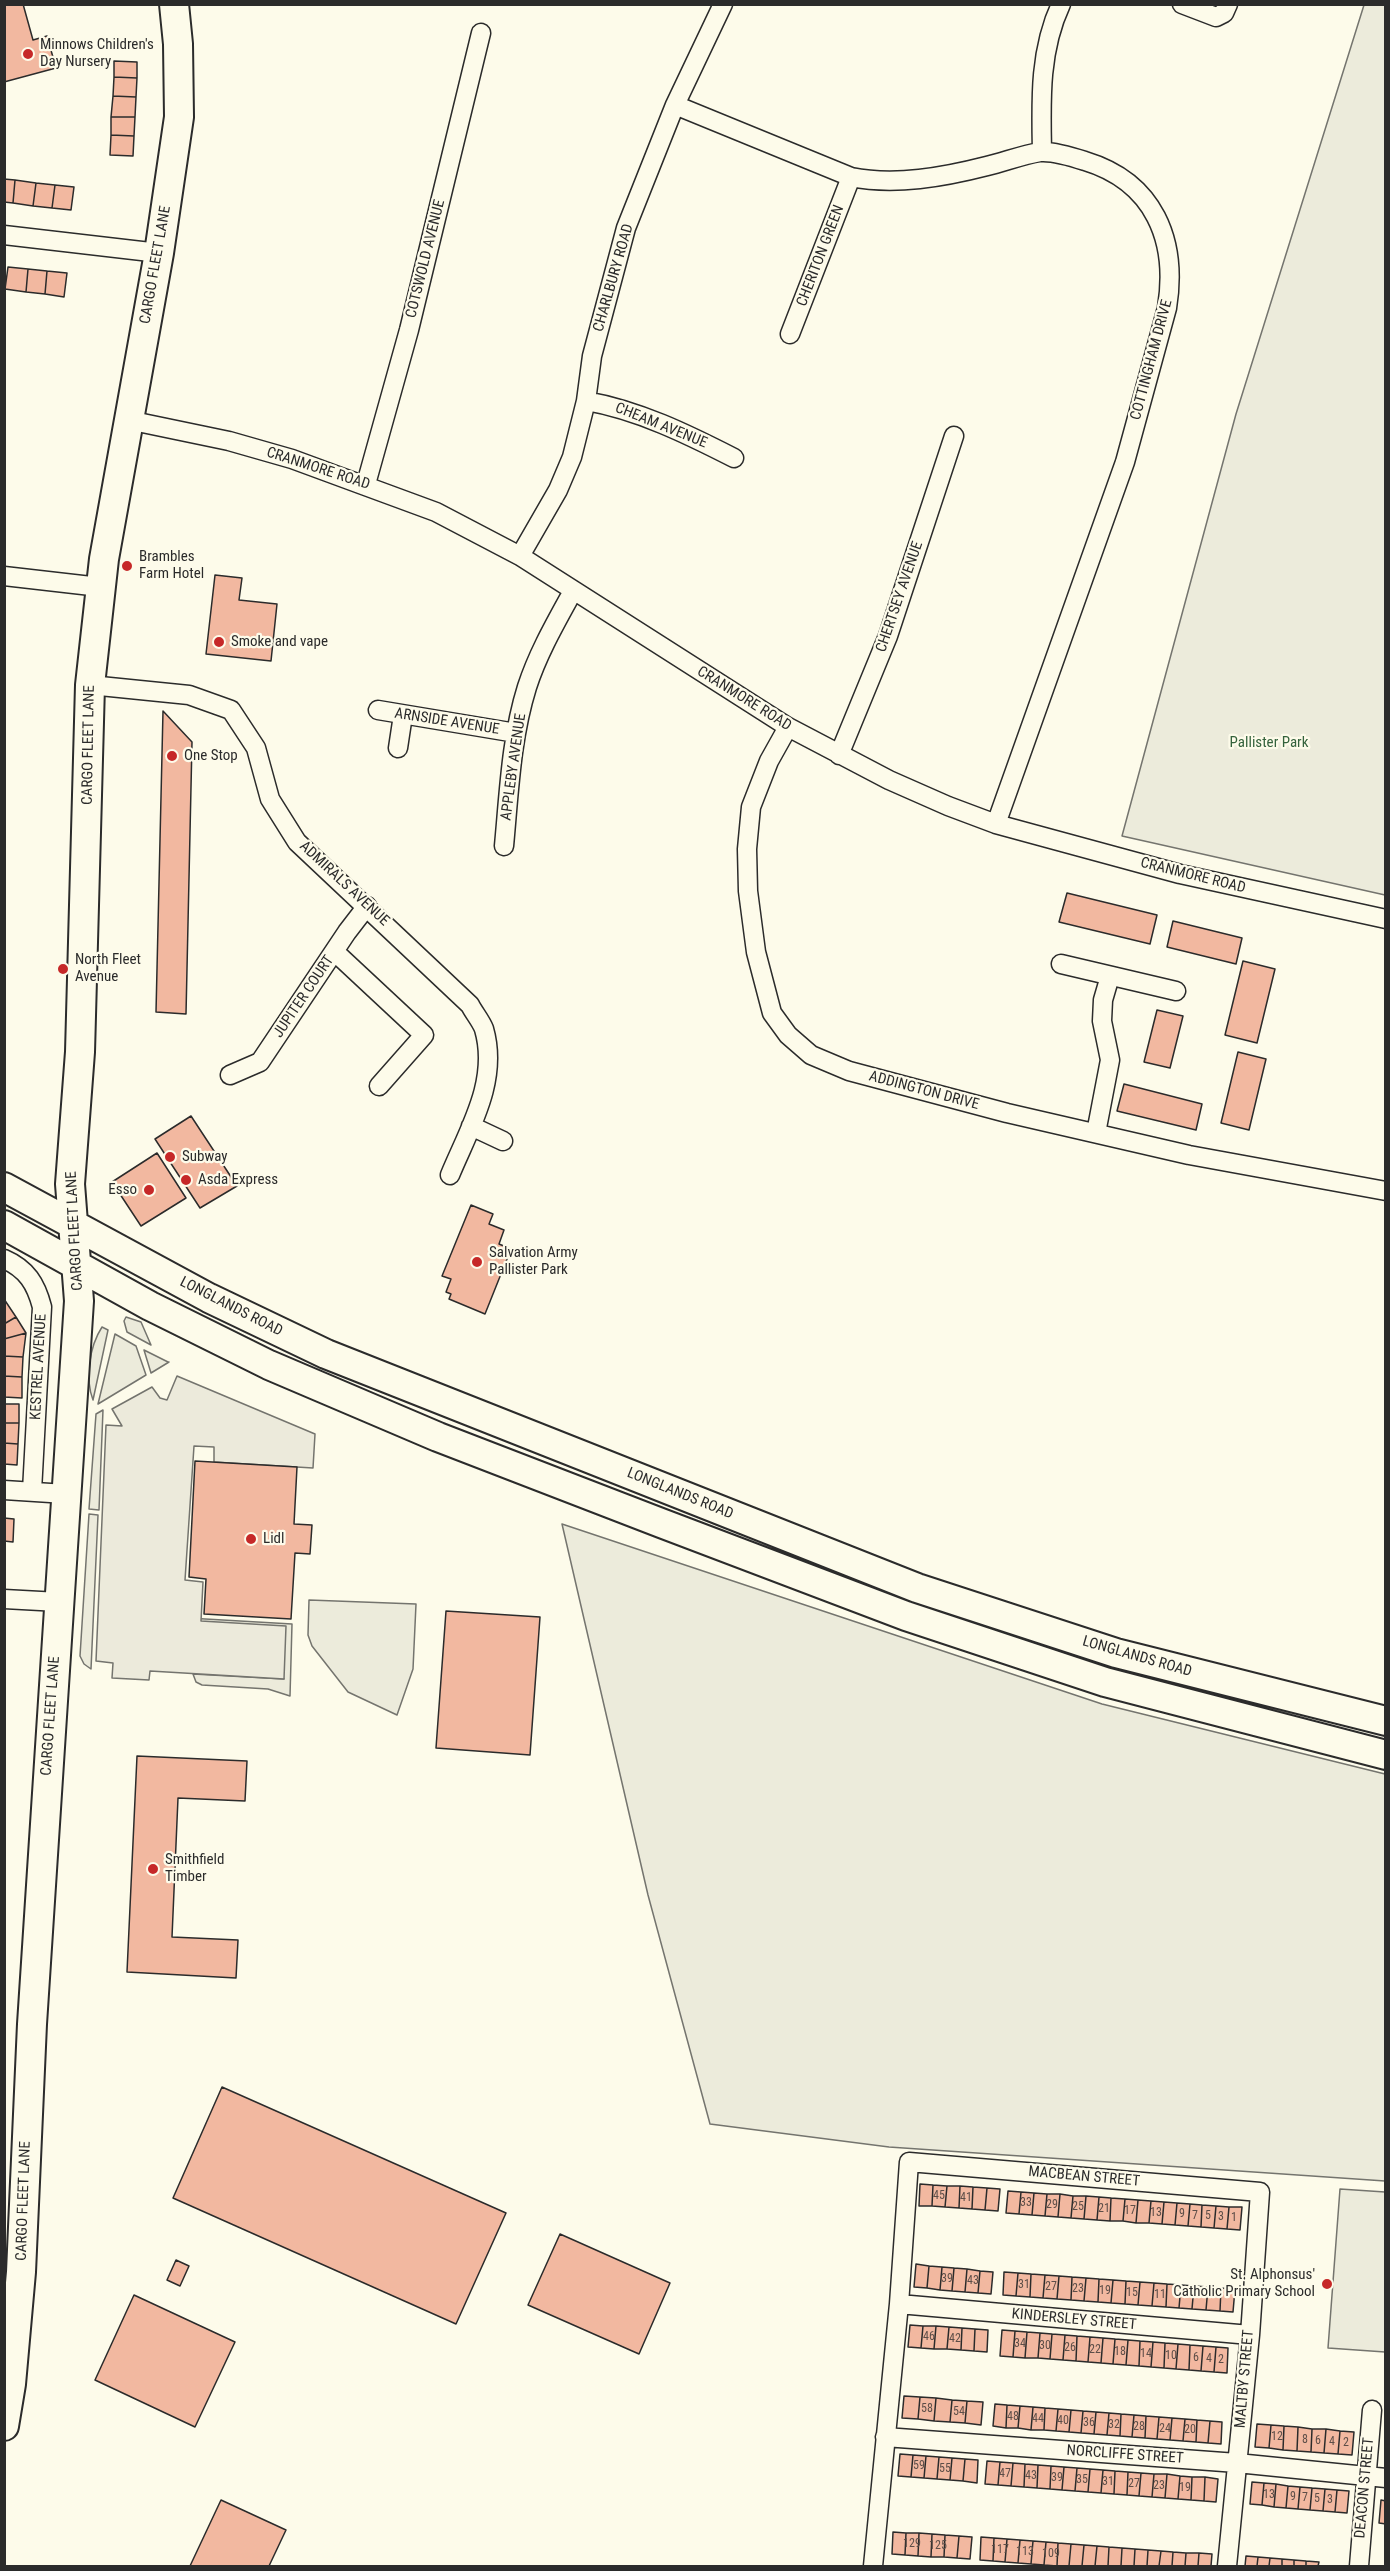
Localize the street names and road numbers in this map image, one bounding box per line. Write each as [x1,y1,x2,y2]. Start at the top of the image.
street label: COTSWOLD AVENUE [403,198,449,320]
street label: CHERITON GREEN [793,203,849,309]
street label: CARGO FLEET LANE [137,204,175,326]
street label: CHARLBURY ROAD [590,222,638,334]
street label: COTTINGHAM DRIVE [1127,298,1177,422]
street label: CHEAM AVENUE [612,399,710,453]
street label: CRANMORE ROAD [264,444,372,494]
street label: CHERTSEY AVENUE [873,539,927,655]
street label: CRANMORE ROAD [694,663,794,735]
street label: CARGO FLEET LANE [79,685,99,805]
street label: ARNSIDE AVENUE [393,705,501,739]
street label: APPLEBY AVENUE [498,712,530,822]
street label: ADMIRALS AVENUE [295,838,393,930]
street label: CRANMORE ROAD [1139,854,1247,898]
street label: JUPITER COURT [270,952,338,1042]
street label: ADDINGTON DRIVE [867,1068,981,1114]
street label: CARGO FLEET LANE [63,1171,87,1291]
street label: LONGLANDS ROAD [177,1273,285,1341]
street label: KESTREL AVENUE [27,1313,51,1421]
street label: LONGLANDS ROAD [624,1465,736,1523]
street label: LONGLANDS ROAD [1080,1633,1194,1681]
street label: CARGO FLEET LANE [38,1656,64,1776]
street label: CARGO FLEET LANE [13,2141,35,2261]
street label: MACBEAN STREET [1027,2163,1141,2191]
street label: KINDERSLEY STREET [1011,2306,1137,2334]
street label: MALTBY STREET [1232,2329,1258,2429]
street label: DEACON STREET [1352,2437,1378,2539]
street label: NORCLIFFE STREET [1066,2442,1184,2468]

